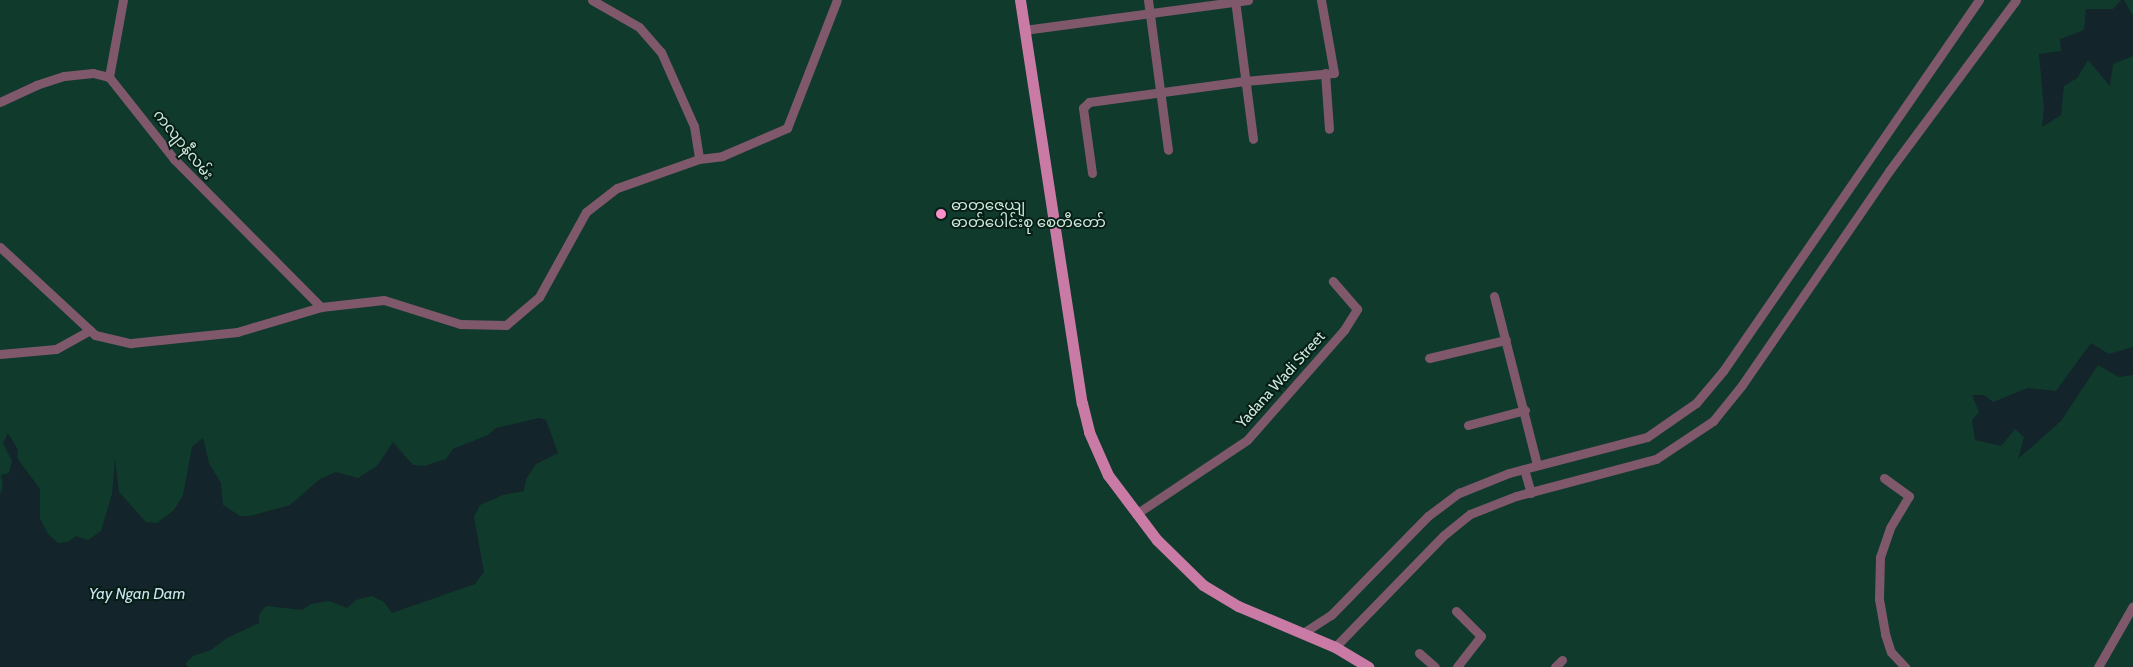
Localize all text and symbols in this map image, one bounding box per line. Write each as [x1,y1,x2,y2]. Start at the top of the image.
street label: ကလျာနီလမ်း [149,106,217,184]
place label: ဓာတုဇေယျ ဓာတ်ပေါင်းစု စေတီတော် [951,196,1106,231]
marker: ဓာတုဇေယျ ဓာတ်ပေါင်းစု စေတီတော် [935,208,947,220]
street label: Yadana Wadi Street [1233,328,1329,432]
water label: Yay Ngan Dam [89,584,185,604]

